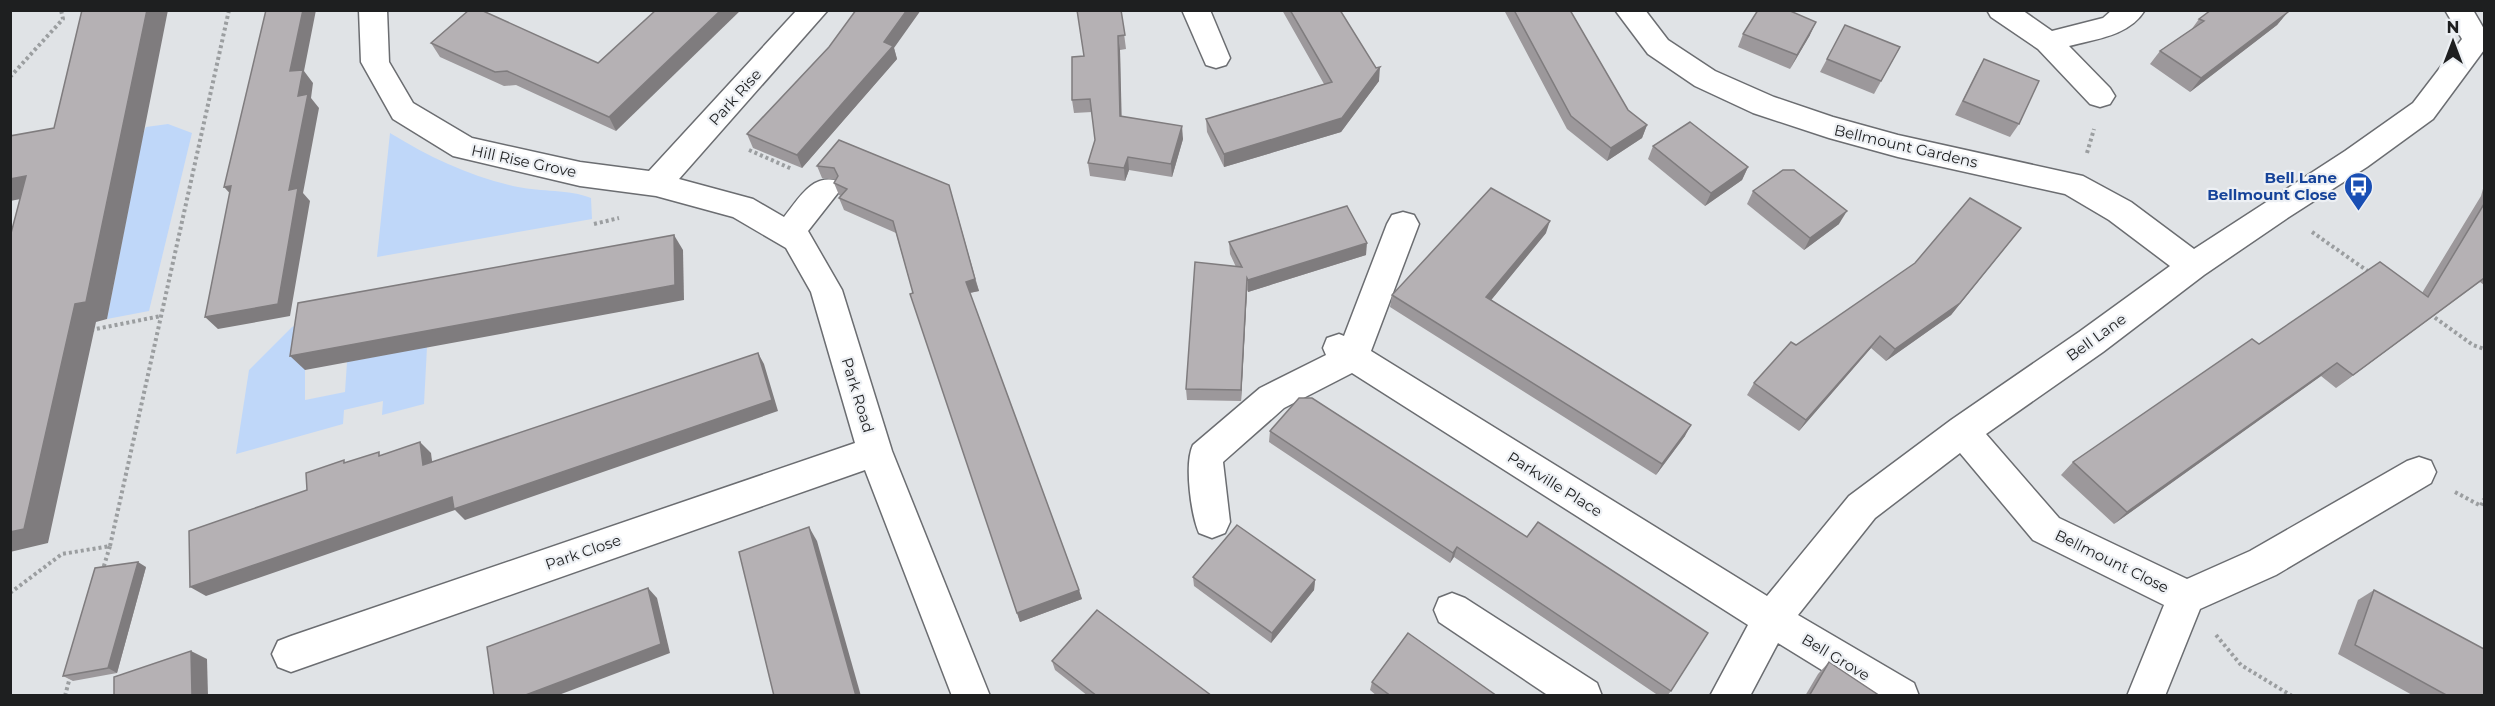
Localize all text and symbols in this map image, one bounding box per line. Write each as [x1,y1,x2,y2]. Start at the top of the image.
north arrow [2423,12,2483,72]
text: N [2447,18,2459,37]
street label: Park Rise [705,65,765,129]
street label: Bellmount Gardens [1832,120,1980,172]
street label: Hill Rise Grove [470,141,578,181]
place label: Bell Lane Bellmount Close [2207,168,2337,204]
bus stop icon: Bell Lane Bellmount Close [2342,170,2374,212]
street label: Bell Lane [2062,309,2130,365]
street label: Park Road [838,355,878,435]
street label: Parkville Place [1504,447,1606,521]
street label: Bellmount Close [2052,525,2172,597]
street label: Park Close [543,530,623,574]
street label: Bell Grove [1799,629,1873,685]

